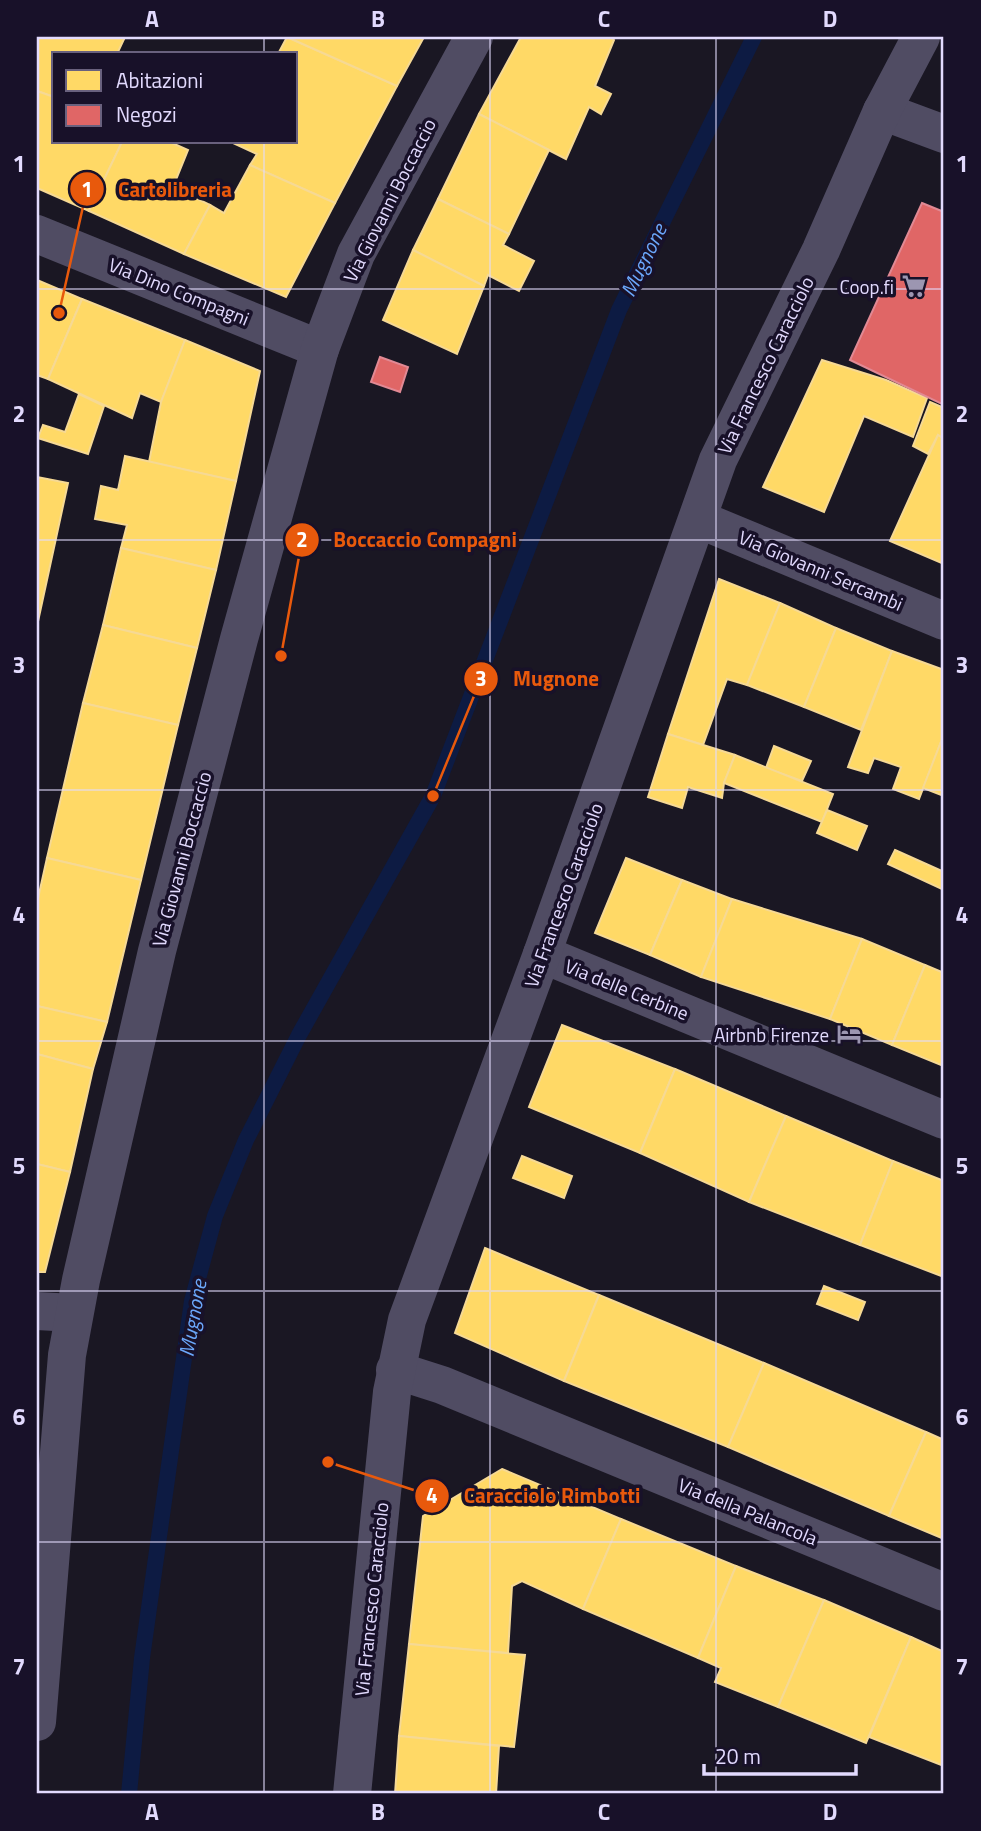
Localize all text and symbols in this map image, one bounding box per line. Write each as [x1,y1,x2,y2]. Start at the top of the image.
text: A [145,1,159,36]
text: B [371,1,385,36]
text: C [598,1,610,36]
text: D [823,1,837,36]
legend [52,52,298,144]
text: Abitazioni [116,64,203,96]
text: Negozi [116,98,177,130]
street label: Via Giovanni Boccaccio [335,113,443,287]
text: 1 [13,146,25,181]
text: 1 [956,146,968,181]
callout: Cartolibreria [69,168,246,210]
text: 1 [81,173,93,205]
text: Cartolibreria [118,173,232,205]
water label: Mugnone [612,217,675,302]
street label: Via Dino Compagni [104,250,254,332]
street label: Via Francesco Caracciolo [709,271,821,459]
place label: Coop.fi [839,272,894,301]
supermarket icon: Coop.fi [900,272,928,300]
text: 2 [13,396,25,431]
text: 2 [956,396,968,431]
callout: Boccaccio Compagni [285,519,531,561]
street label: Via Giovanni Sercambi [734,522,908,618]
text: 2 [296,523,308,555]
text: Boccaccio Compagni [333,523,517,555]
text: 3 [13,647,25,682]
text: 3 [956,647,968,682]
callout: Mugnone [464,658,613,700]
text: 3 [475,662,487,694]
text: Mugnone [513,662,599,694]
street label: Via Giovanni Boccaccio [144,768,218,950]
street label: Via Francesco Caracciolo [516,799,610,991]
text: 4 [13,897,25,932]
text: 4 [956,897,968,932]
street label: Via delle Cerbine [561,951,693,1027]
place label: Airbnb Firenze [714,1020,829,1049]
hotel icon: Airbnb Firenze [835,1020,863,1048]
text: 5 [13,1148,25,1183]
text: 5 [956,1148,968,1183]
water label: Mugnone [169,1276,215,1359]
text: 6 [13,1399,26,1434]
text: 6 [956,1399,969,1434]
street label: Via della Palancola [674,1470,822,1552]
callout: Caracciolo Rimbotti [415,1475,654,1517]
text: 4 [426,1479,438,1511]
text: Caracciolo Rimbotti [464,1479,640,1511]
street label: Via Francesco Caracciolo [346,1501,396,1697]
text: 7 [13,1649,25,1684]
text: 7 [956,1649,968,1684]
scale bar [704,1733,857,1777]
text: 20 m [715,1740,761,1772]
text: A [145,1794,159,1829]
text: B [371,1794,385,1829]
text: C [598,1794,610,1829]
text: D [823,1794,837,1829]

